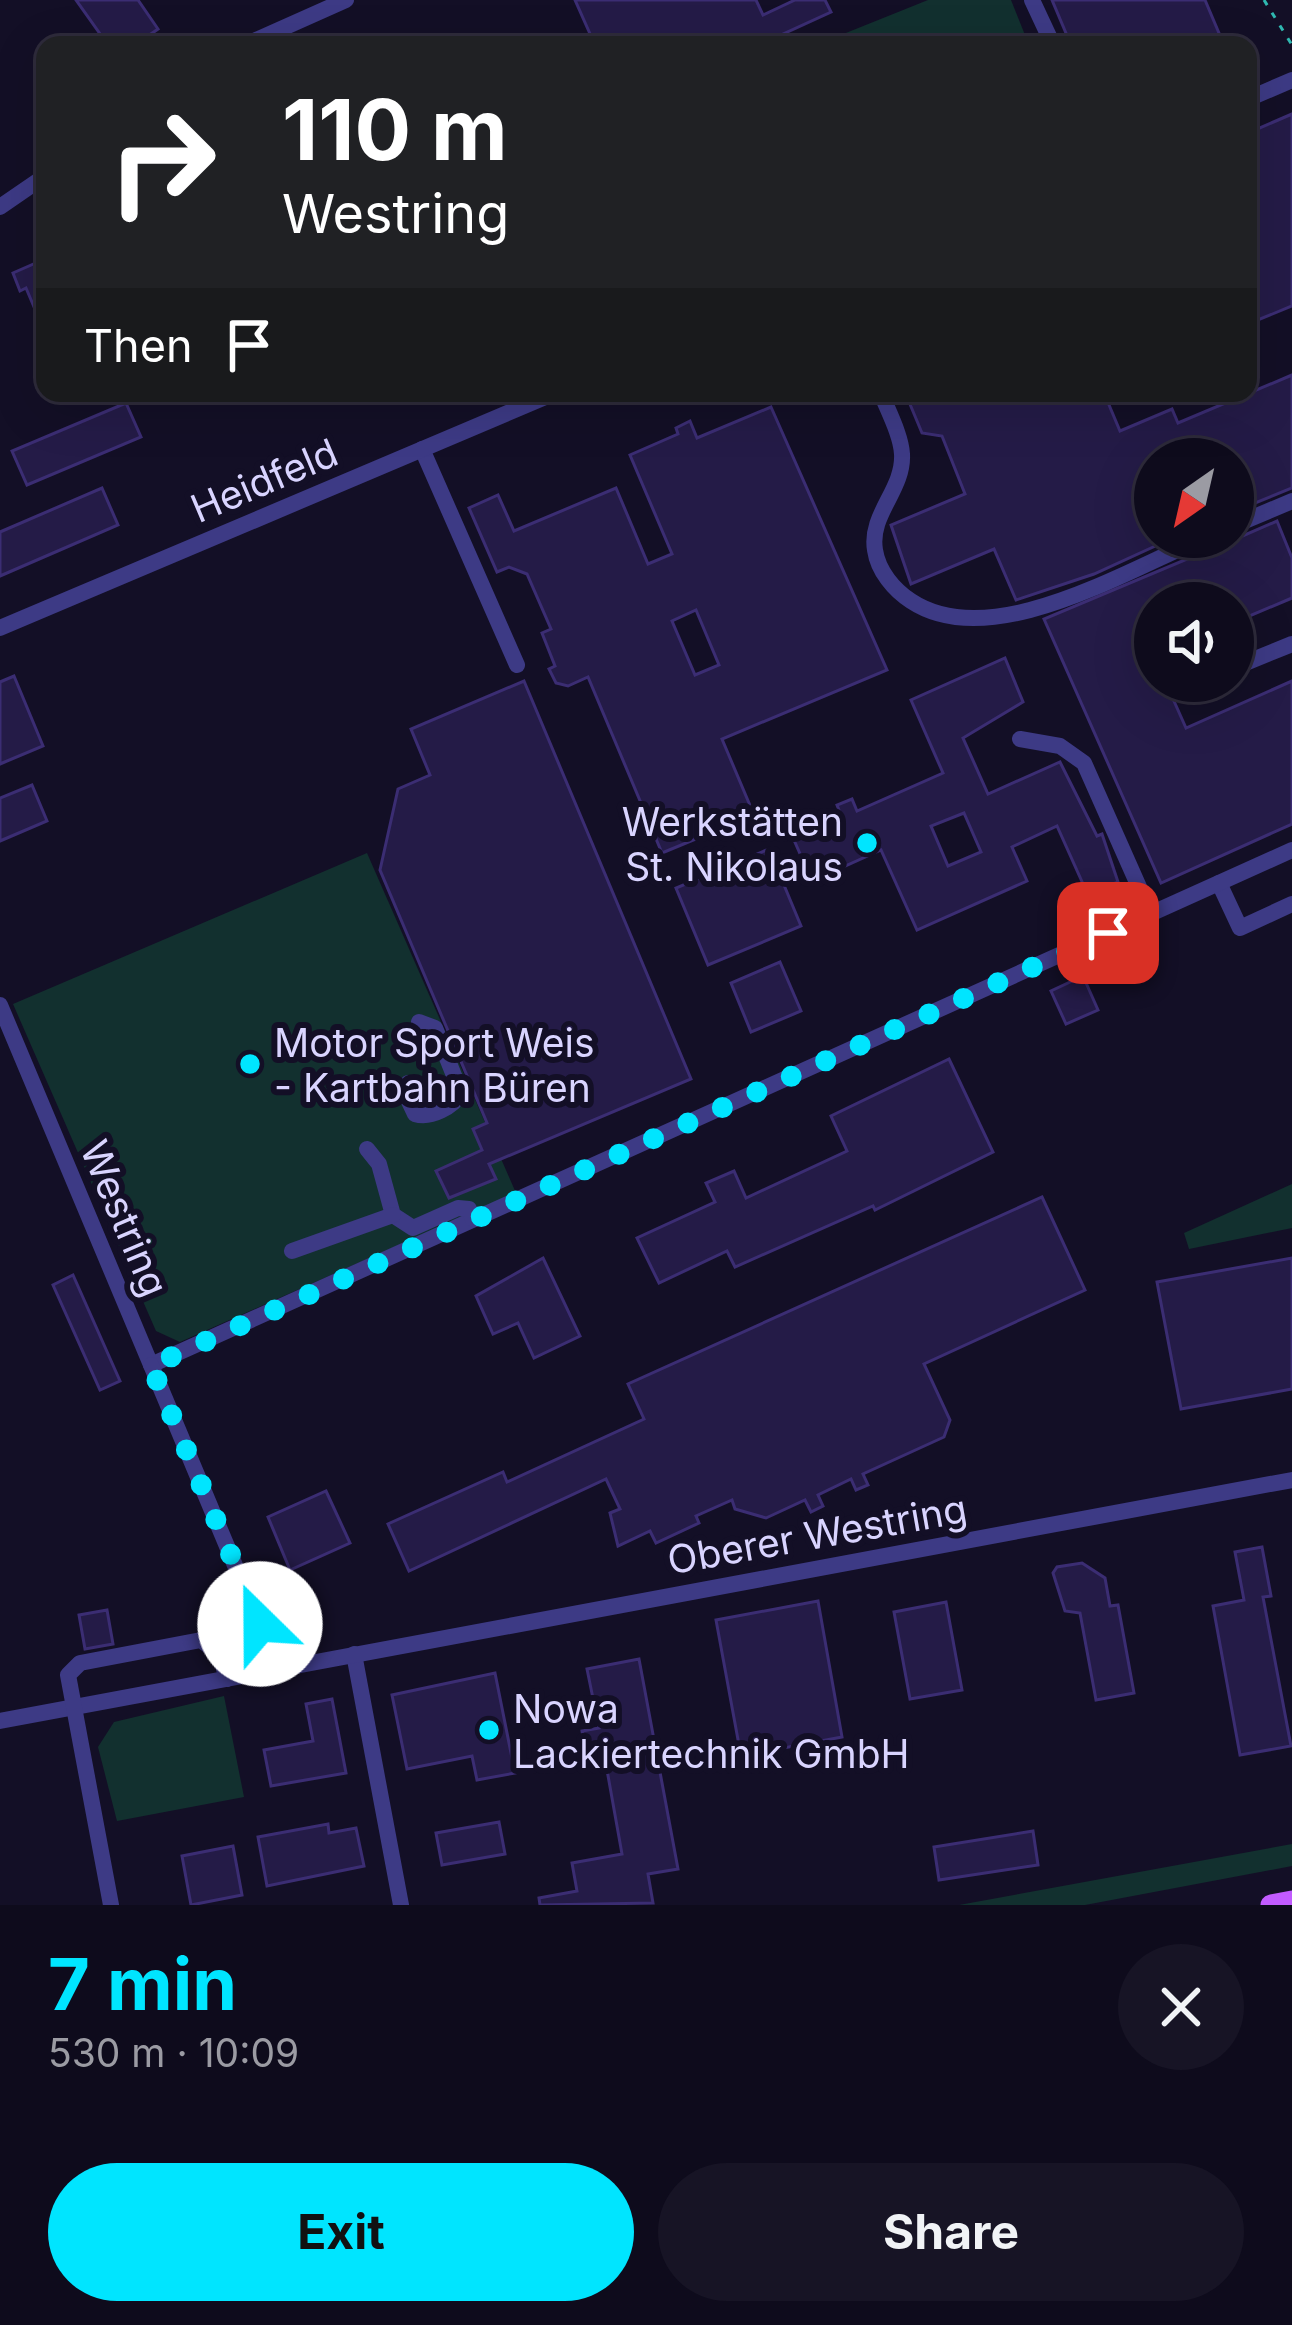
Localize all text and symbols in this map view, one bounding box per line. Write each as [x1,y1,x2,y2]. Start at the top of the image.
text: 110 m [282,79,508,180]
icon: right [84,84,240,240]
text: Westring [282,181,509,246]
icon: arrive [216,312,282,378]
text: Then [84,318,192,373]
street label: Heidfeld [184,428,344,532]
north arrow [1134,438,1254,558]
map controls [1134,438,1254,702]
button: sound [1134,582,1254,702]
place label: Werkstätten St. Nikolaus [622,798,843,890]
marker: Werkstätten St. Nikolaus [854,830,880,856]
pin [1057,882,1159,984]
icon: arrive [1075,900,1141,966]
place label: Motor Sport Weis - Kartbahn Büren [274,1019,595,1111]
marker: Motor Sport Weis - Kartbahn Büren [237,1051,263,1077]
street label: Westring [71,1133,179,1303]
street label: Oberer Westring [664,1485,970,1583]
position arrow [197,1561,323,1687]
place label: Nowa Lackiertechnik GmbH [513,1685,910,1777]
marker: Nowa Lackiertechnik GmbH [476,1717,502,1743]
text: 7 min [48,1940,237,2027]
button: close [1118,1944,1244,2070]
text: 530 m · 10:09 [48,2029,299,2076]
button: Exit [48,2163,634,2301]
button: Share [658,2163,1244,2301]

